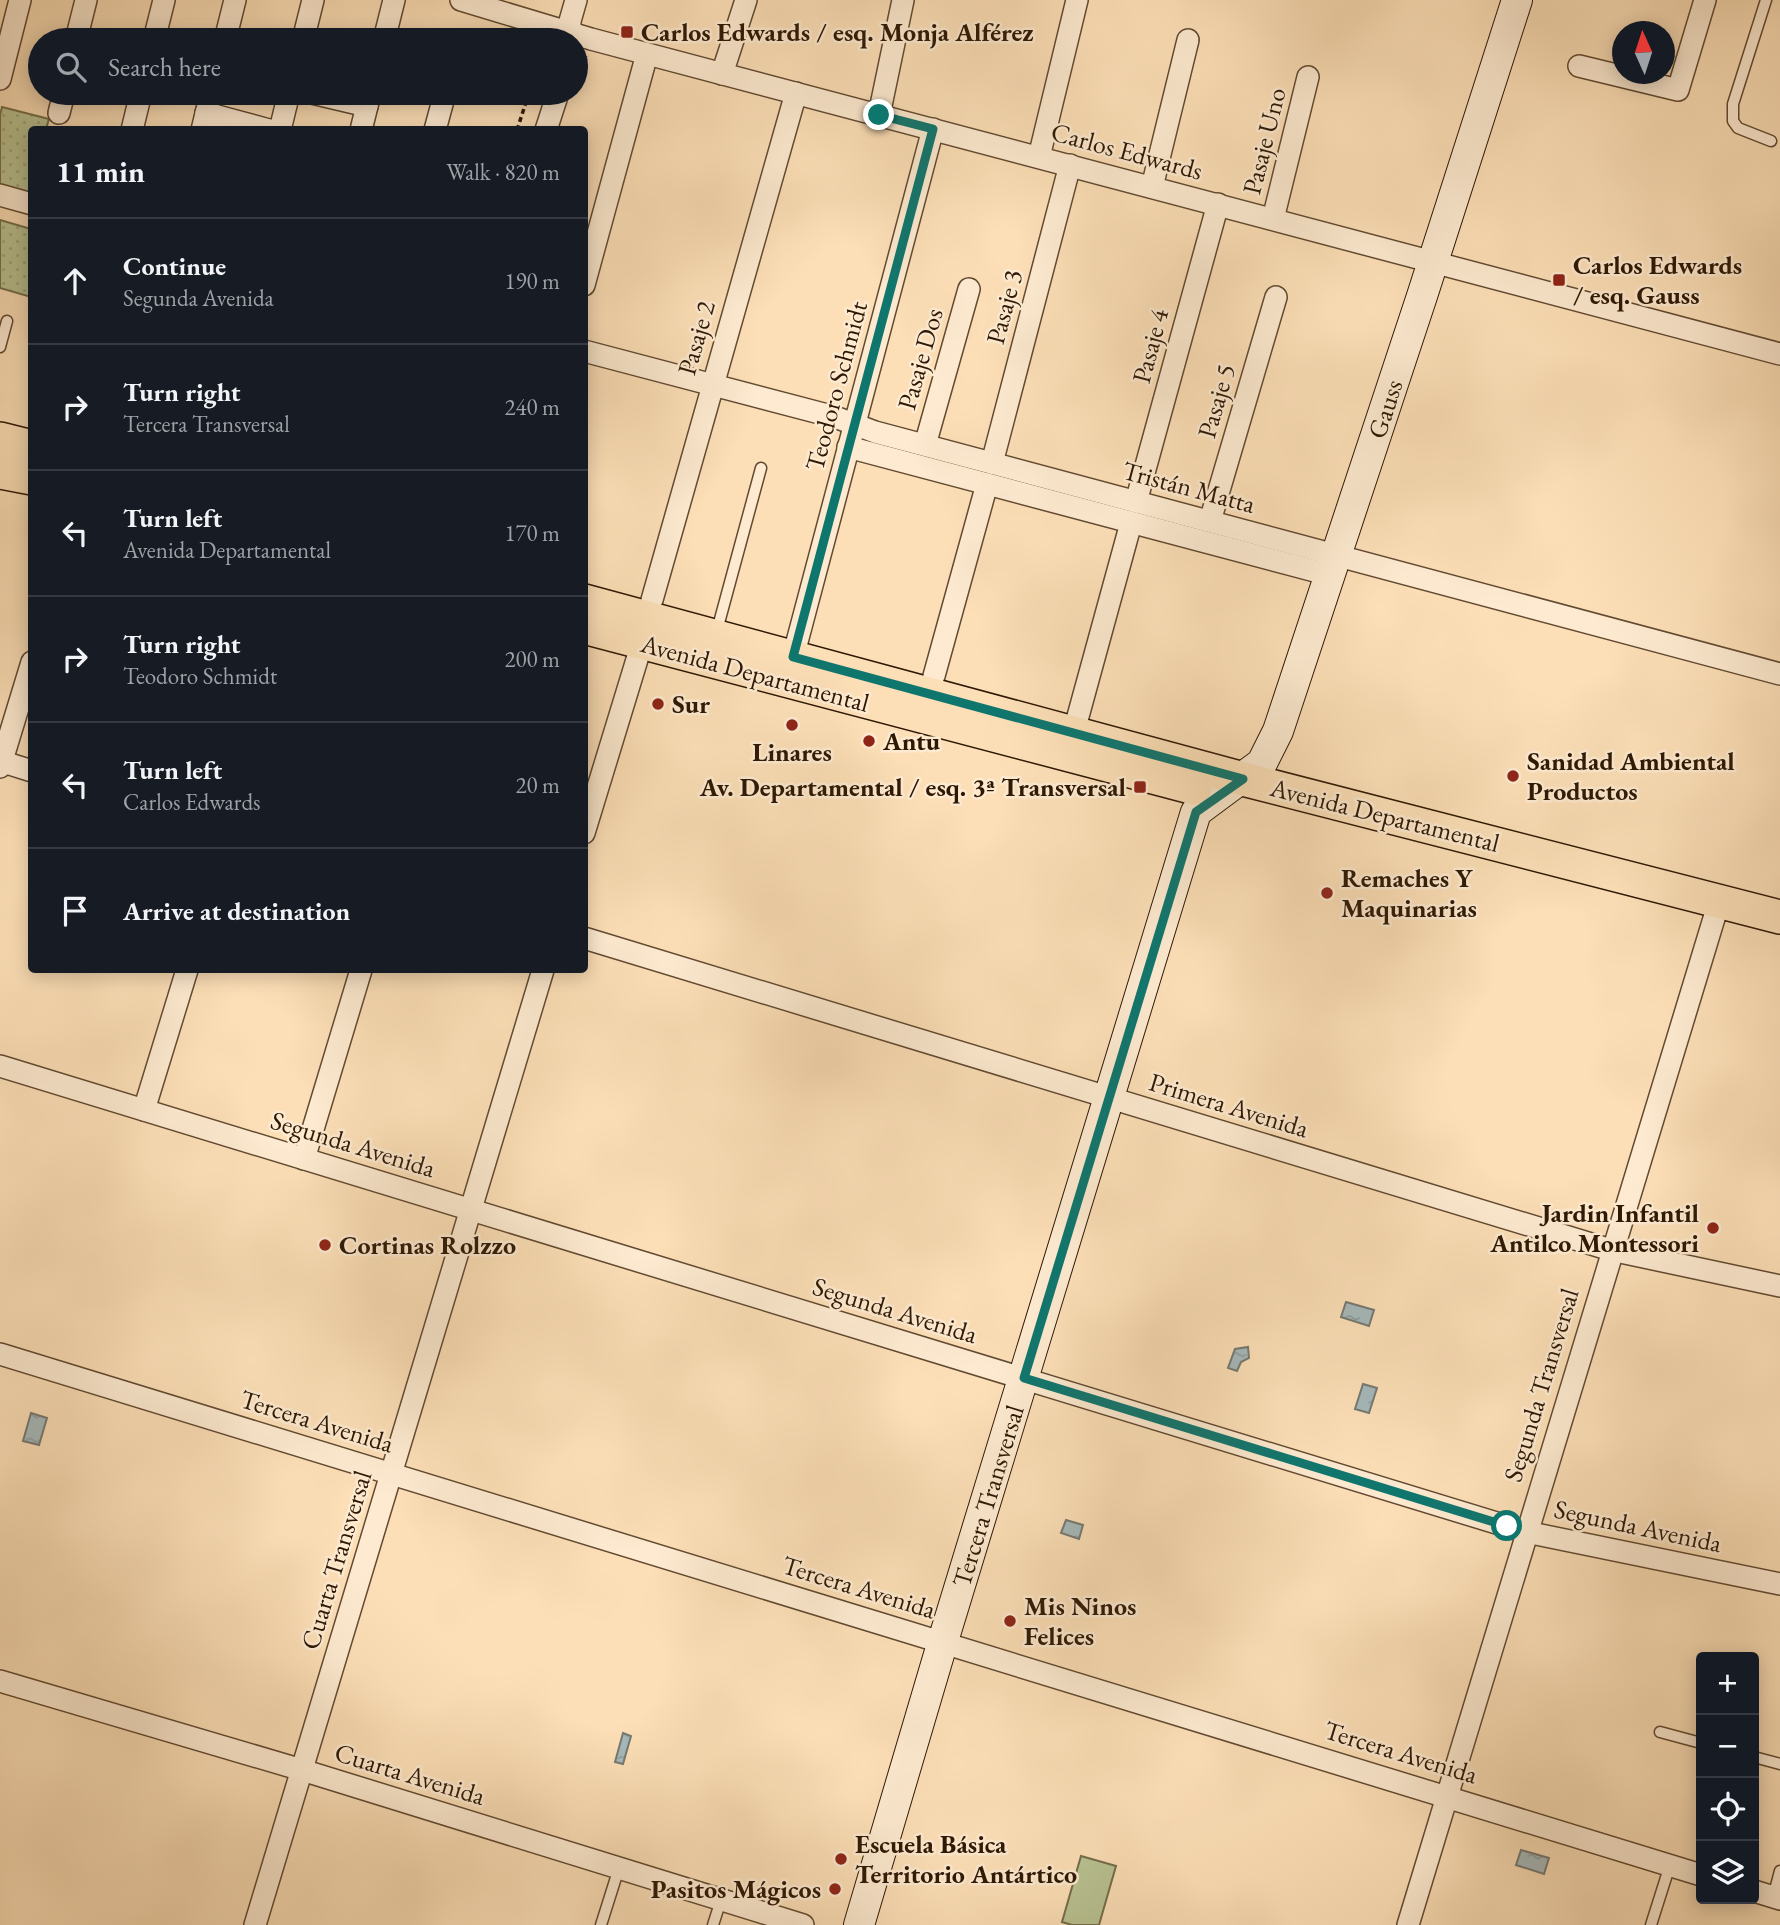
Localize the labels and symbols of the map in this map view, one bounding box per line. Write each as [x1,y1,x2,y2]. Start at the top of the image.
place label: Carlos Edwards / esq. Monja Alférez [641,15,1034,49]
north arrow [1612,21,1675,84]
marker: Carlos Edwards / esq. Monja Alférez [619,24,635,40]
street label: Pasaje Uno [1234,84,1294,198]
route end [863,99,894,130]
street label: Carlos Edwards [1048,114,1206,188]
place label: Carlos Edwards / esq. Gauss [1573,248,1742,312]
street label: Pasaje 3 [978,266,1030,348]
marker: Carlos Edwards / esq. Gauss [1551,272,1567,288]
street label: Pasaje 2 [669,296,723,379]
street label: Teodoro Schmidt [797,297,875,475]
street label: Pasaje Dos [889,304,951,414]
street label: Pasaje 4 [1124,305,1176,387]
street label: Pasaje 5 [1189,360,1243,442]
street label: Gauss [1360,375,1410,443]
street label: Tristán Matta [1119,453,1260,521]
street label: Avenida Departamental [636,626,873,720]
place label: Sur [672,687,710,721]
marker: Sur [650,696,666,712]
marker: Linares [784,717,800,733]
place label: Antu [882,724,941,758]
marker: Antu [861,733,877,749]
place label: Linares [752,735,832,769]
place label: Sanidad Ambiental Productos [1527,744,1735,808]
marker: Sanidad Ambiental Productos [1505,768,1521,784]
place label: Av. Departamental / esq. 3ª Transversal [699,770,1126,804]
street label: Avenida Departamental [1266,770,1503,860]
marker: Av. Departamental / esq. 3ª Transversal [1132,779,1148,795]
place label: Remaches Y Maquinarias [1341,861,1477,925]
marker: Remaches Y Maquinarias [1319,885,1335,901]
street label: Primera Avenida [1145,1065,1313,1146]
street label: Segunda Avenida [267,1103,440,1185]
place label: Jardin Infantil Antilco Montessori [1489,1196,1699,1260]
marker: Jardin Infantil Antilco Montessori [1705,1220,1721,1236]
place label: Cortinas Rolzzo [339,1228,516,1262]
marker: Cortinas Rolzzo [317,1237,333,1253]
street label: Segunda Avenida [809,1269,982,1351]
street label: Segunda Transversal [1495,1284,1587,1486]
street label: Tercera Avenida [236,1382,398,1461]
street label: Tercera Transversal [944,1401,1032,1591]
street label: Cuarta Transversal [293,1466,379,1654]
street label: Segunda Avenida [1551,1492,1725,1560]
route start [1491,1510,1522,1541]
street label: Tercera Avenida [778,1548,940,1627]
place label: Mis Ninos Felices [1024,1589,1136,1653]
marker: Mis Ninos Felices [1002,1613,1018,1629]
street label: Tercera Avenida [1320,1713,1482,1792]
street label: Cuarta Avenida [331,1735,490,1813]
place label: Escuela Básica Territorio Antártico [855,1827,1077,1891]
marker: Escuela Básica Territorio Antártico [833,1851,849,1867]
place label: Pasitos Mágicos [651,1872,821,1906]
marker: Pasitos Mágicos [827,1881,843,1897]

